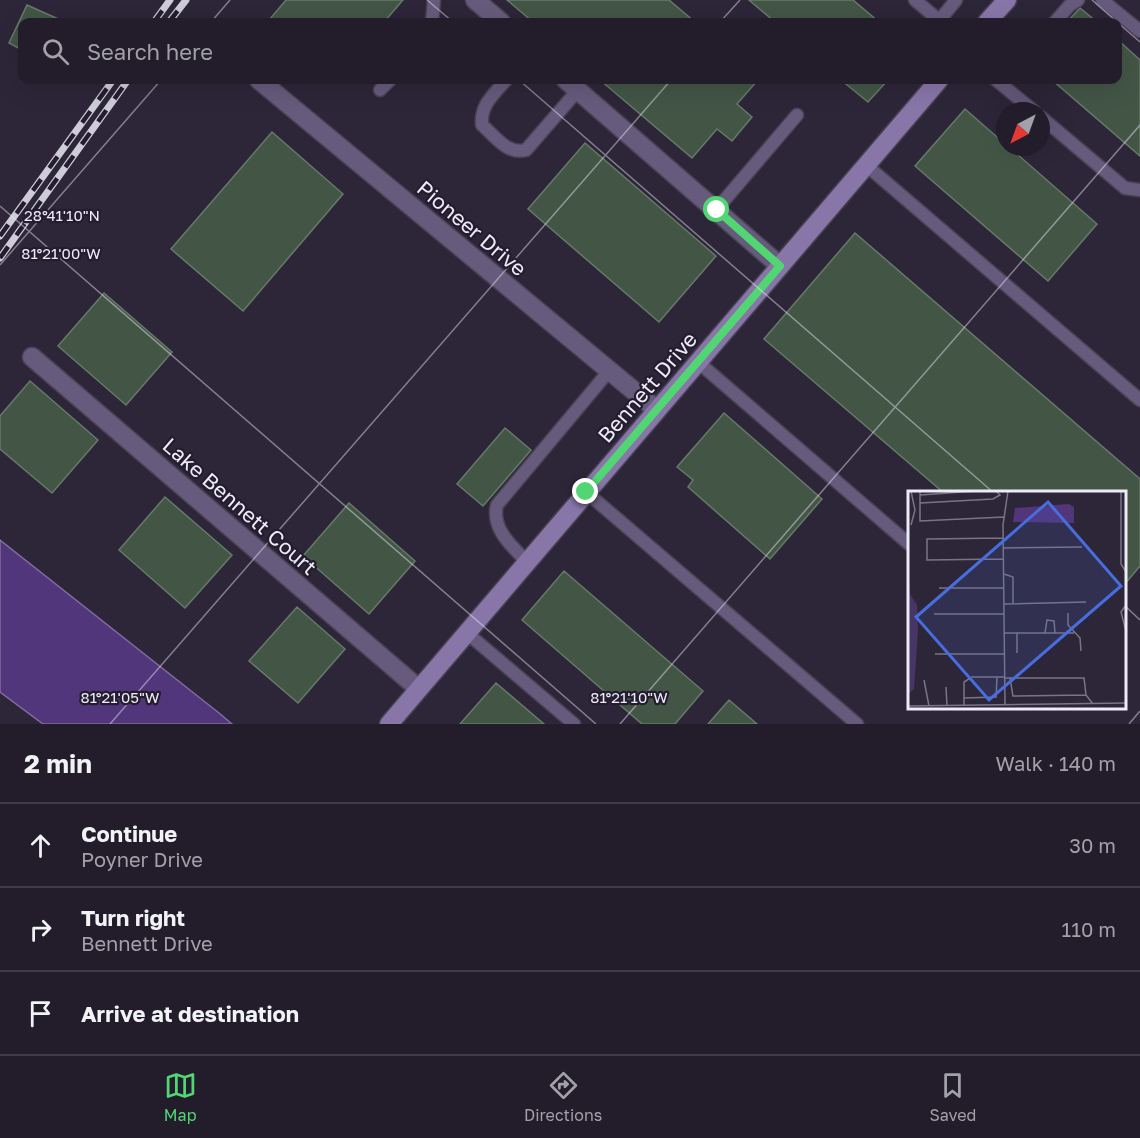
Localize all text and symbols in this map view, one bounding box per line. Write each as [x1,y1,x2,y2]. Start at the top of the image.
search box [18,18,1122,84]
icon: search [39,35,72,68]
text: Search here [87,38,213,65]
north arrow [996,102,1050,156]
street label: Pioneer Drive [412,175,532,281]
route start [703,196,729,222]
text: 28°41'10"N [24,206,100,224]
text: 81°21'00"W [21,244,101,262]
street label: Bennett Drive [592,326,702,448]
street label: Lake Bennett Court [158,432,322,580]
route end [572,478,598,504]
inset map [908,491,1125,709]
text: 81°21'05"W [81,688,159,706]
text: 81°21'10"W [590,688,668,706]
text: 2 min [24,748,92,779]
text: Walk · 140 m [996,751,1116,775]
text: Continue [81,820,177,847]
icon: ahead [24,829,57,862]
text: 30 m [1069,833,1116,857]
text: Poyner Drive [81,847,203,871]
text: Turn right [81,904,185,931]
icon: right [24,913,57,946]
text: 110 m [1062,917,1116,941]
text: Bennett Drive [81,931,213,955]
icon: arrive [24,997,57,1030]
text: Arrive at destination [81,1000,299,1027]
tab: Map [164,1069,197,1125]
tab: Directions [524,1069,602,1125]
tab: Saved [930,1069,976,1125]

